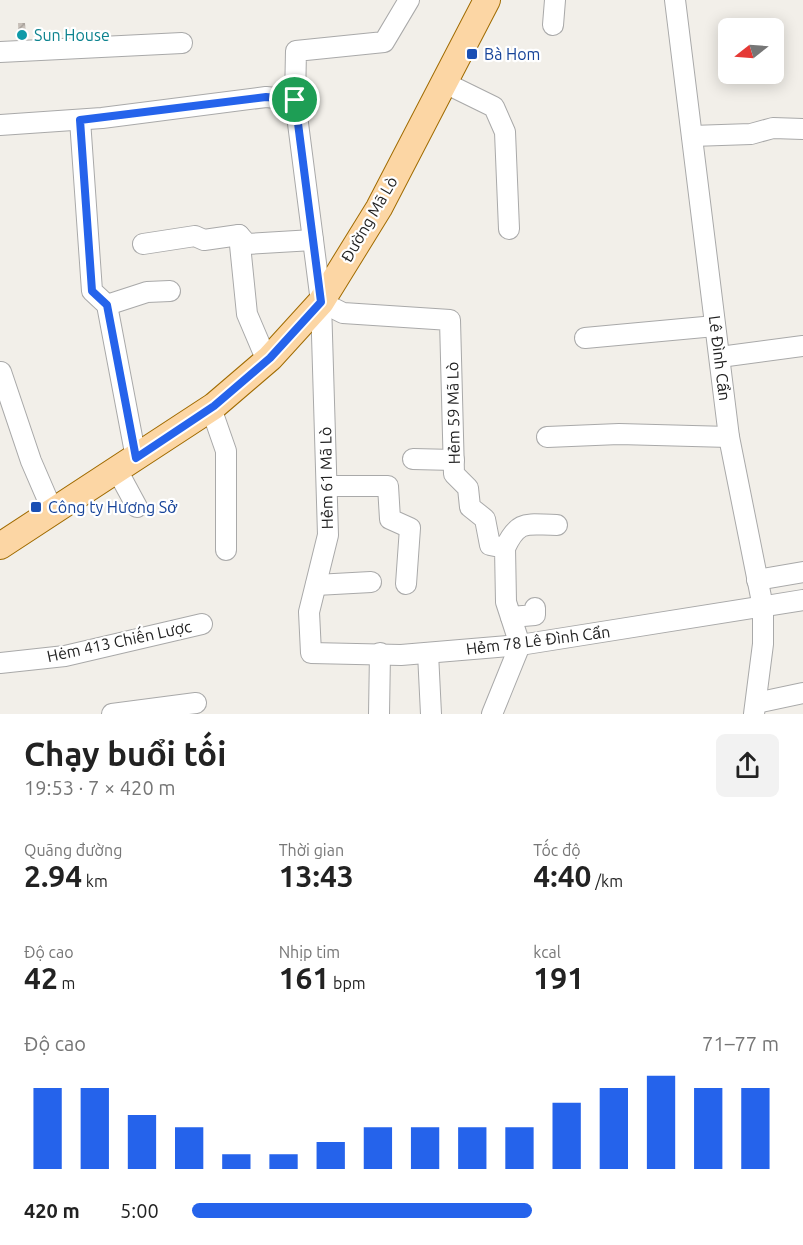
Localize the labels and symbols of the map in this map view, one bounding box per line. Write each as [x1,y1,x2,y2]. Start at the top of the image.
north arrow [718,18,784,84]
place label: Sun House [34,26,110,44]
marker: Sun House [15,28,29,42]
place label: Bà Hom [484,45,540,63]
marker: Bà Hom [465,47,479,61]
pin [269,74,320,125]
street label: Đường Mã Lò [337,173,401,265]
street label: Lê Đình Cẩn [706,314,734,402]
street label: Hẻm 59 Mã Lò [443,362,463,464]
street label: Hẻm 61 Mã Lò [316,427,336,529]
place label: Công ty Hương Sở [48,498,178,516]
marker: Công ty Hương Sở [29,500,43,514]
street label: Hėm 413 Chiến Lược [45,614,193,665]
street label: Hẻm 78 Lê Đình Cẩn [465,622,611,658]

